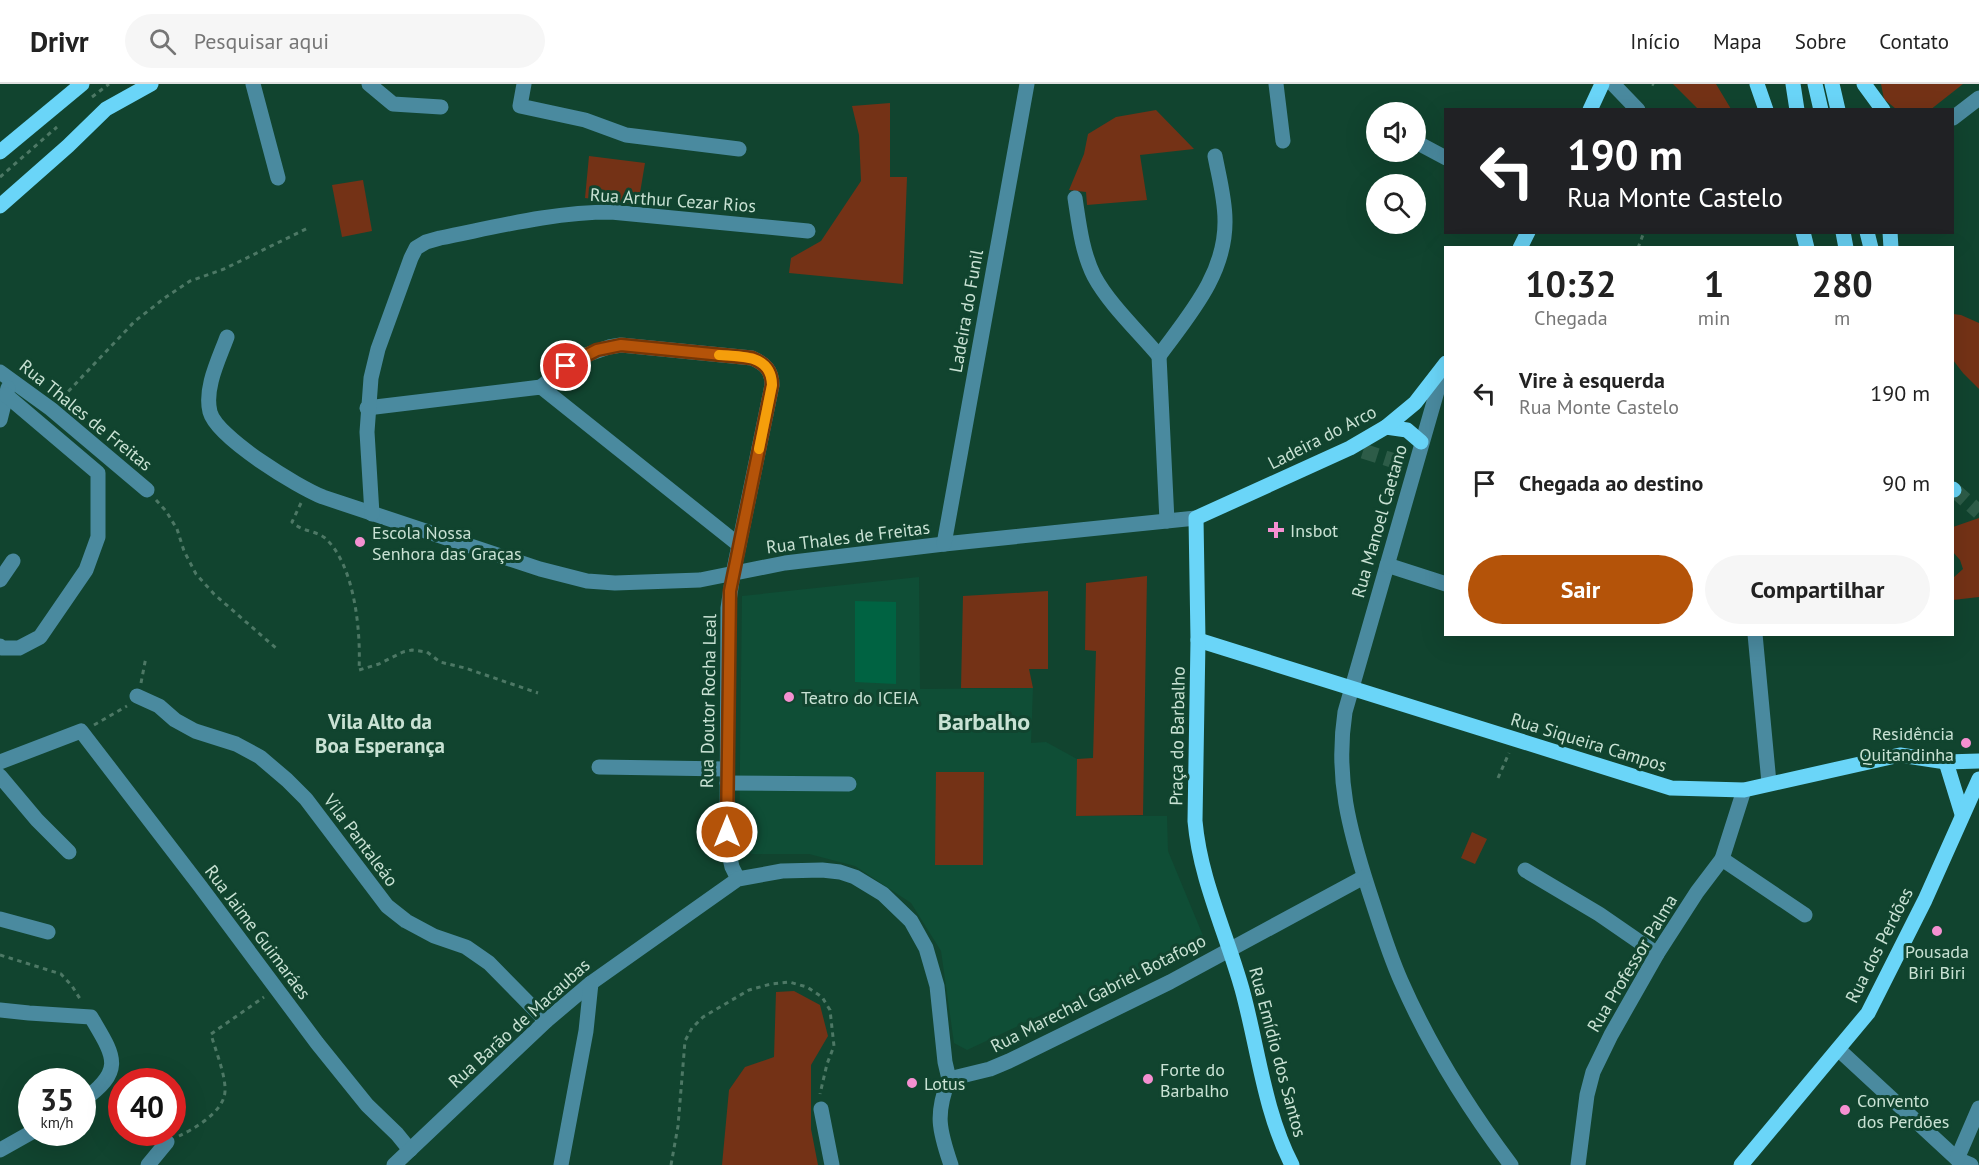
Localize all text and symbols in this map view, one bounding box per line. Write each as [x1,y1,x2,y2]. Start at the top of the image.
search box [125,14,545,68]
text: Drivr [30,23,89,60]
icon: search [146,25,179,58]
text: Pesquisar aqui [194,27,329,55]
text: Início [1630,28,1680,55]
text: Mapa [1713,28,1762,55]
text: Sobre [1795,28,1846,55]
text: Contato [1879,28,1949,55]
map controls [1366,102,1426,234]
button: sound [1366,102,1426,162]
text: 190 m [1567,127,1683,182]
icon: left [1468,132,1546,210]
button: search [1366,174,1426,234]
text: Rua Monte Castelo [1567,180,1783,214]
street label: Rua Arthur Cezar Rios [589,183,757,217]
street label: Ladeira do Funil [944,247,988,374]
text: 10:32 [1525,260,1617,307]
text: 1 [1704,260,1724,307]
text: 280 [1812,260,1873,307]
text: Chegada [1534,305,1608,331]
text: min [1698,305,1730,331]
text: m [1834,305,1850,331]
pin [540,340,591,391]
icon: arrive [549,349,582,382]
street label: Rua Thales de Freitas [15,354,157,476]
text: Vire à esquerda [1519,366,1665,394]
icon: left [1468,377,1501,410]
text: 190 m [1870,379,1930,407]
text: Rua Monte Castelo [1519,394,1679,420]
street label: Ladeira do Arco [1264,400,1380,474]
street label: Rua Manoel Caetano [1346,442,1412,600]
icon: arrive [1468,467,1501,500]
text: Chegada ao destino [1519,469,1703,497]
text: 90 m [1882,469,1930,497]
street label: Rua Thales de Freitas [765,516,931,558]
place label: Insbot [1290,519,1338,542]
place label: Escola Nossa Senhora das Graças [372,521,522,565]
marker: Insbot [1267,521,1285,539]
marker: Escola Nossa Senhora das Graças [353,535,367,549]
button: Sair [1468,555,1693,624]
button: Compartilhar [1705,555,1930,624]
street label: Rua Doutor Rocha Leal [695,613,721,788]
street label: Praça do Barbalho [1164,666,1190,806]
place label: Teatro do ICEIA [801,686,919,709]
marker: Teatro do ICEIA [782,690,796,704]
district label: Barbalho [938,706,1030,737]
street label: Rua Siqueira Campos [1508,707,1670,777]
district label: Vila Alto da Boa Esperança [315,708,445,759]
place label: Residência Quitandinha [1859,722,1954,766]
marker: Residência Quitandinha [1959,736,1973,750]
street label: Vila Pantaleáo [318,788,403,891]
position arrow [695,800,759,864]
street label: Rua Jaime Guimaráes [200,860,316,1004]
street label: Rua dos Perdões [1840,883,1918,1007]
street label: Rua Professor Palma [1582,890,1682,1036]
marker: Pousada Biri Biri [1930,924,1944,938]
street label: Rua Marechal Gabriel Botafogo [986,929,1210,1057]
place label: Pousada Biri Biri [1905,940,1969,984]
street label: Rua Barão de Macaubas [443,953,595,1093]
street label: Rua Emídio dos Santos [1244,964,1312,1140]
place label: Forte do Barbalho [1160,1058,1229,1102]
speed limit sign: 40 [108,1068,186,1146]
place label: Lotus [924,1072,965,1095]
marker: Forte do Barbalho [1141,1072,1155,1086]
marker: Lotus [905,1076,919,1090]
text: 35 [40,1080,74,1119]
place label: Convento dos Perdões [1857,1089,1949,1133]
marker: Convento dos Perdões [1838,1103,1852,1117]
text: km/h [41,1113,73,1132]

